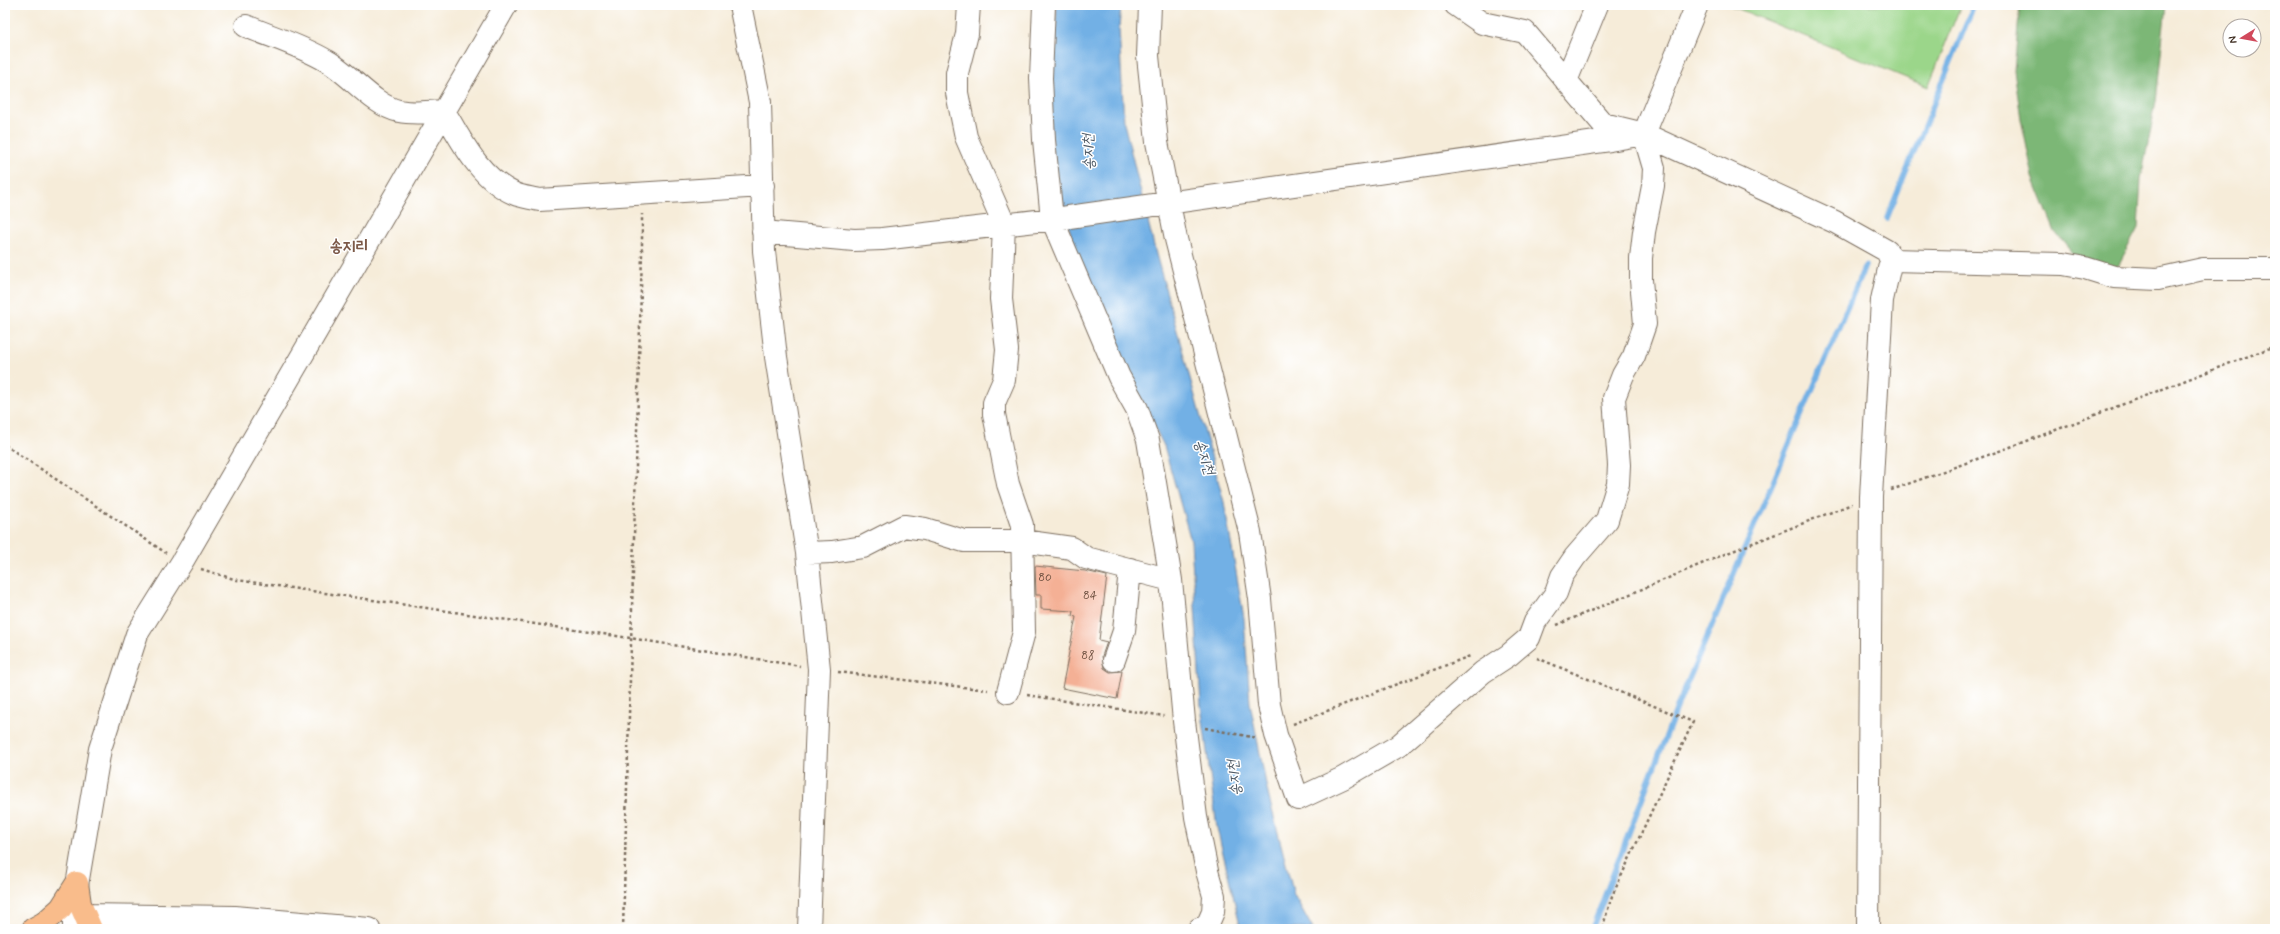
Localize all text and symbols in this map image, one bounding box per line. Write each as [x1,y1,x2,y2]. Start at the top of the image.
north arrow [2222,18,2262,58]
text: N [2226,35,2241,45]
water label: 송지천 [1078,132,1100,170]
district label: 송지리 [330,236,368,257]
water label: 송지천 [1189,437,1220,480]
house number: 80 [1038,570,1052,586]
house number: 84 [1083,588,1097,604]
house number: 88 [1081,648,1095,664]
water label: 송지천 [1223,757,1247,797]

